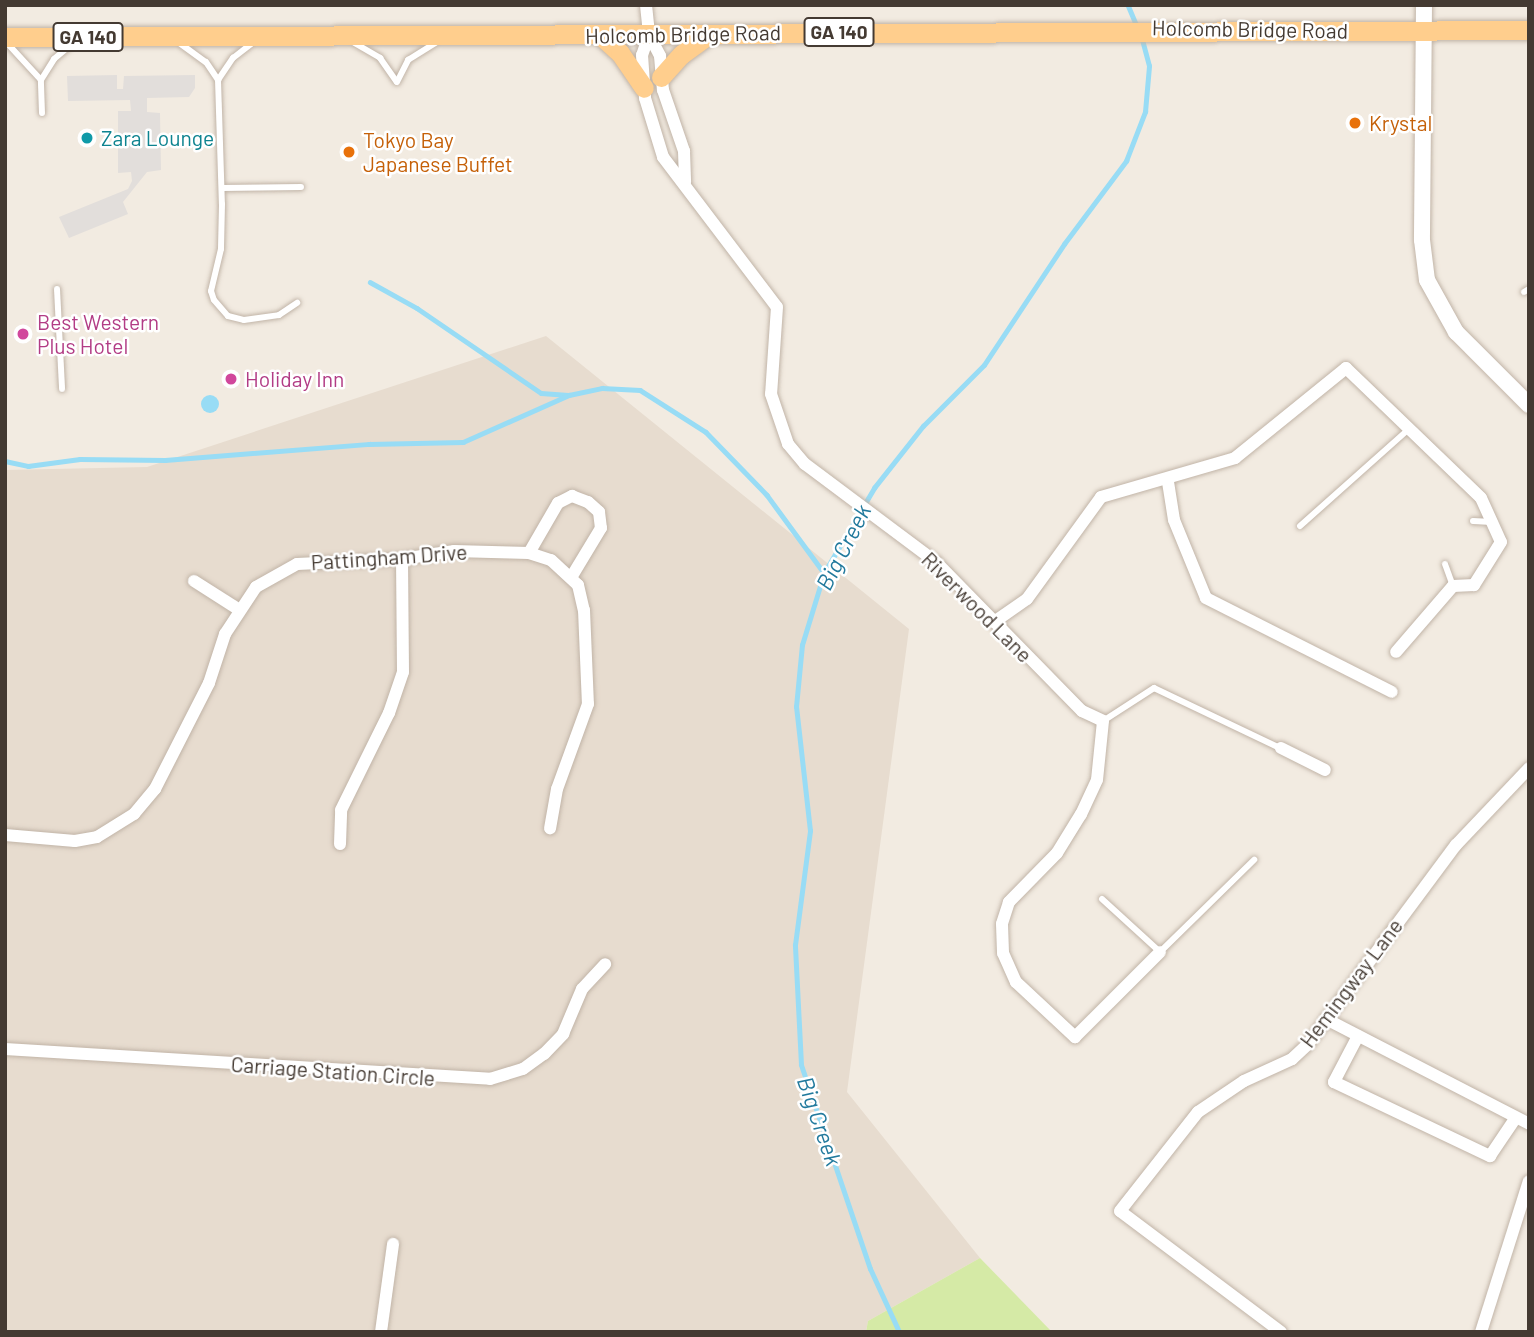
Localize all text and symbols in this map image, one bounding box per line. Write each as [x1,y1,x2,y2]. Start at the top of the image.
street label: Holcomb Bridge Road [1152,15,1348,43]
road number: GA 140 [802,16,876,48]
street label: Holcomb Bridge Road [585,20,781,48]
road number: GA 140 [51,22,125,52]
place label: Krystal [1369,110,1432,136]
marker: Krystal [1347,115,1363,131]
place label: Zara Lounge [101,125,214,151]
place label: Tokyo Bay Japanese Buffet [363,127,513,177]
marker: Zara Lounge [79,130,95,146]
marker: Tokyo Bay Japanese Buffet [341,144,357,160]
place label: Best Western Plus Hotel [37,309,159,359]
marker: Best Western Plus Hotel [15,326,31,342]
place label: Holiday Inn [245,366,344,392]
marker: Holiday Inn [223,371,239,387]
water label: Big Creek [810,499,876,595]
street label: Pattingham Drive [310,539,468,575]
street label: Riverwood Lane [917,547,1037,667]
street label: Hemingway Lane [1294,914,1408,1052]
street label: Carriage Station Circle [230,1051,436,1091]
water label: Big Creek [792,1073,848,1169]

